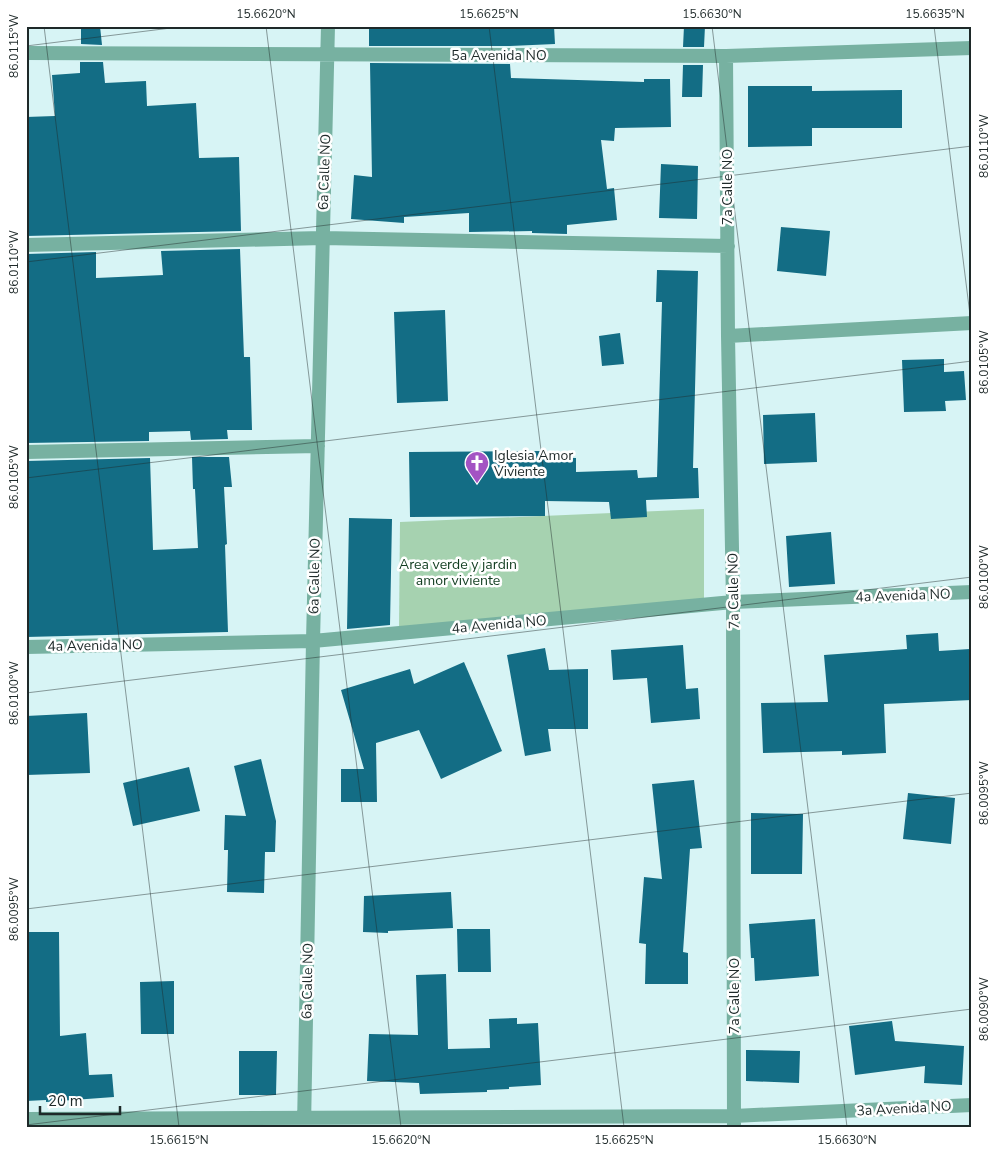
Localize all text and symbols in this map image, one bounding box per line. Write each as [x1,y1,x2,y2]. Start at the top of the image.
text: 15.6620°N [236,6,296,22]
text: 15.6625°N [459,6,519,22]
text: 15.6630°N [682,6,742,22]
text: 15.6635°N [905,6,965,22]
text: 86.0115°W [6,14,22,78]
street label: 5a Avenida NO [451,46,547,65]
text: 86.0110°W [976,114,992,178]
street label: 6a Calle NO [314,134,335,211]
street label: 7a Calle NO [718,149,737,225]
text: 86.0110°W [6,230,22,294]
text: 86.0105°W [976,330,992,394]
text: 86.0105°W [6,445,22,509]
place label: Iglesia Amor Viviente [493,446,573,481]
church icon: Iglesia Amor Viviente [464,450,490,484]
street label: 6a Calle NO [304,538,325,614]
text: 86.0100°W [976,545,992,609]
street label: 7a Calle NO [723,553,744,629]
park label: Area verde y jardin amor viviente [399,555,517,590]
street label: 4a Avenida NO [855,584,951,607]
street label: 4a Avenida NO [451,611,547,638]
street label: 4a Avenida NO [47,635,143,656]
text: 86.0100°W [6,661,22,725]
text: 86.0095°W [976,761,992,825]
text: 86.0095°W [6,877,22,941]
street label: 6a Calle NO [297,943,318,1019]
street label: 7a Calle NO [725,958,744,1034]
text: 86.0090°W [976,977,992,1041]
scale bar [40,1083,120,1115]
text: 20 m [48,1091,83,1111]
street label: 3a Avenida NO [856,1097,952,1120]
text: 15.6615°N [149,1132,209,1148]
text: 15.6620°N [371,1132,431,1148]
text: 15.6625°N [594,1132,654,1148]
text: 15.6630°N [817,1132,877,1148]

